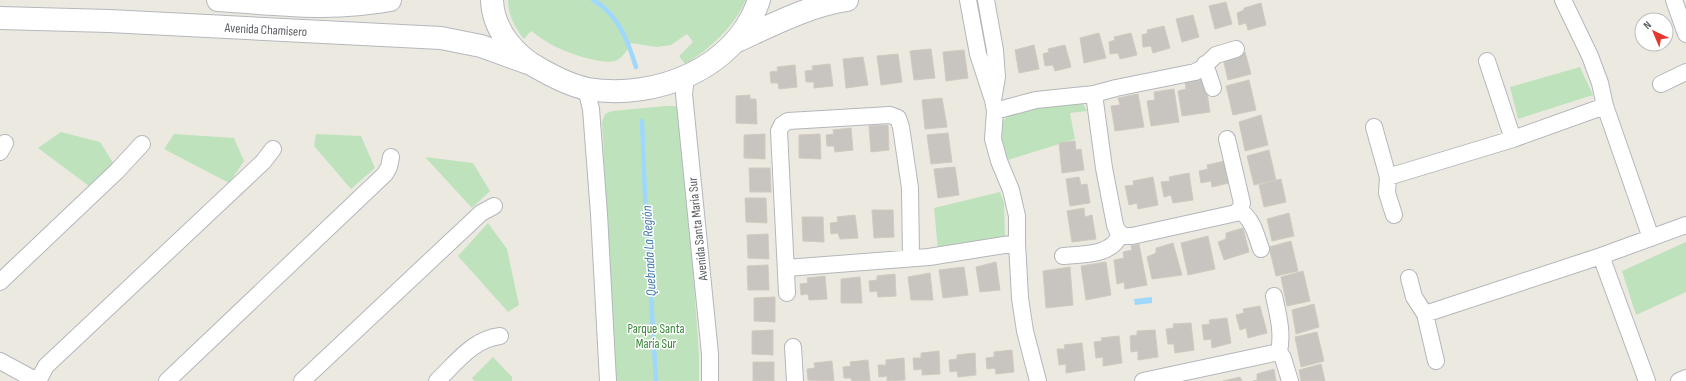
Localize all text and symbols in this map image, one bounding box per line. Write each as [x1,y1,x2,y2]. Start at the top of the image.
north arrow [1634,12,1674,52]
text: N [1641,18,1654,32]
street label: Avenida Chamisero [223,20,308,40]
street label: Avenida Santa María Sur [685,176,711,283]
water label: Quebrada La Región [638,205,660,297]
park label: Parque Santa María Sur [627,321,685,352]

